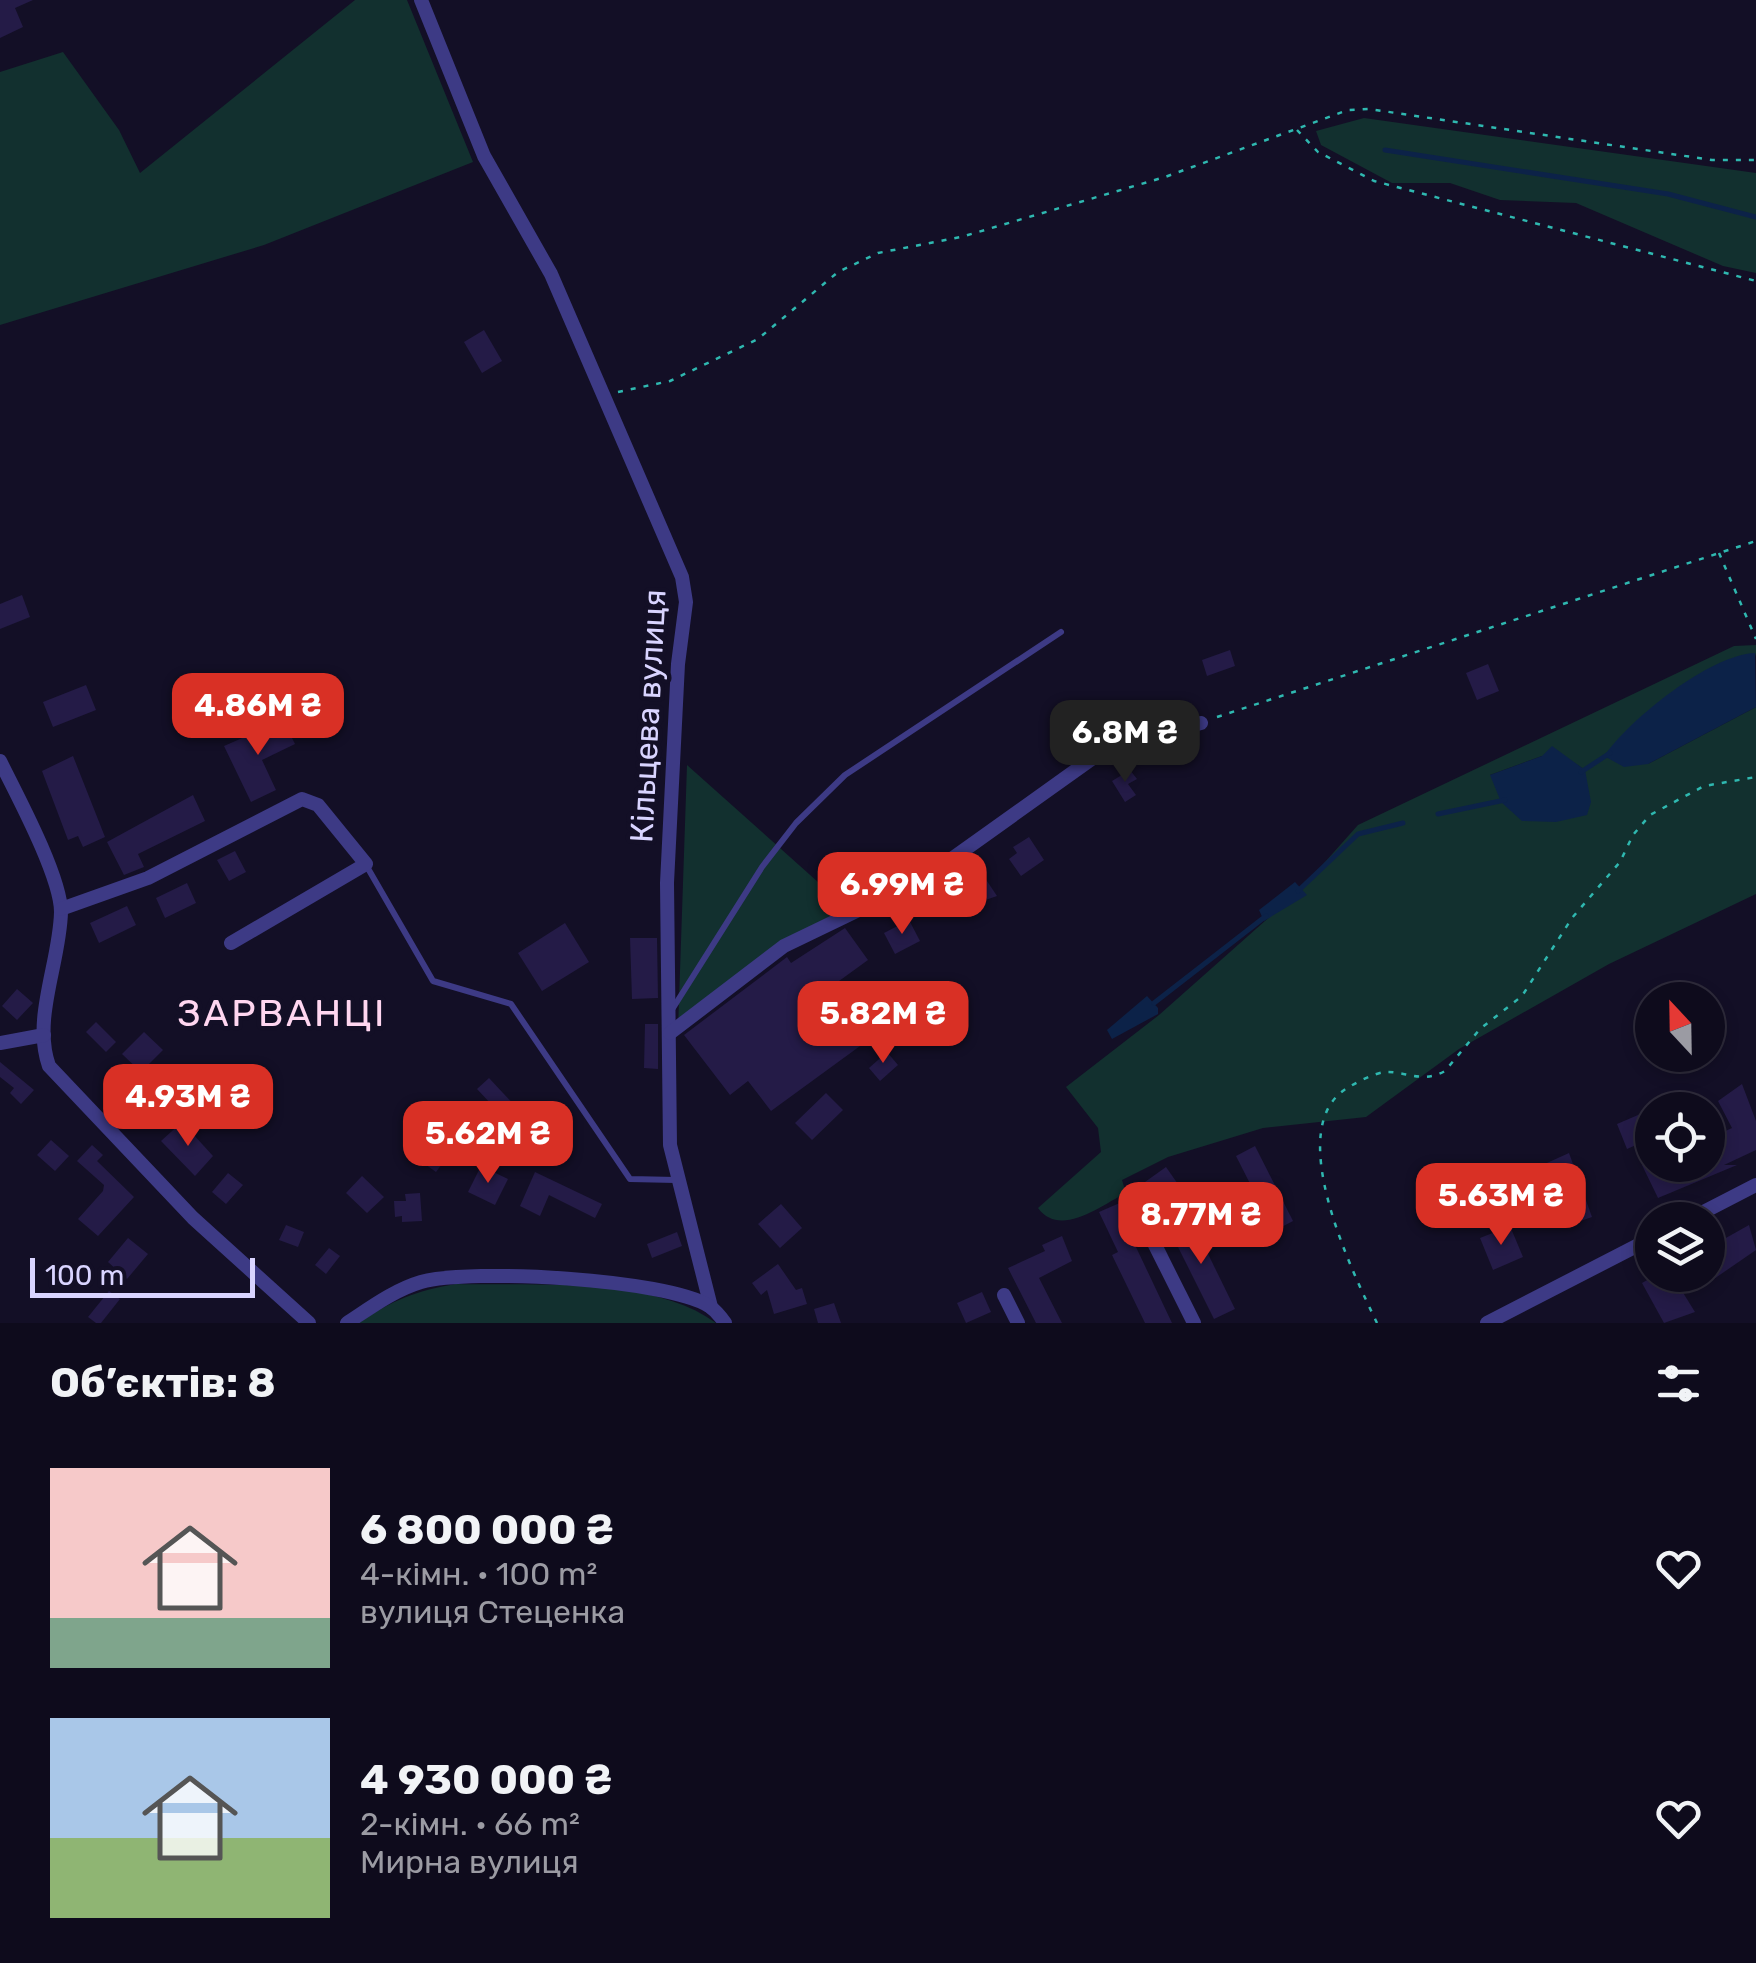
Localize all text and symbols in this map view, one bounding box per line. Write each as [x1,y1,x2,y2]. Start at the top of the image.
street label: Кільцева вулиця [622,588,674,844]
pin: 4.86M ₴ [166,673,350,758]
text: 4.86M ₴ [194,686,322,724]
pin: 6.8M ₴ [1044,700,1206,785]
text: 6.8M ₴ [1072,713,1178,751]
pin: 6.99M ₴ [810,852,994,937]
text: 6.99M ₴ [840,865,964,903]
pin: 5.82M ₴ [791,981,975,1066]
north arrow [1635,982,1725,1072]
map controls [1635,982,1725,1292]
district label: ЗАРВАНЦІ [177,990,387,1036]
text: 5.82M ₴ [820,994,946,1032]
pin: 4.93M ₴ [96,1064,280,1149]
text: 4.93M ₴ [125,1077,251,1115]
button: locate [1635,1092,1725,1182]
pin: 5.62M ₴ [396,1101,580,1186]
text: 5.62M ₴ [425,1114,551,1152]
pin: 5.63M ₴ [1409,1163,1593,1248]
text: 5.63M ₴ [1438,1176,1564,1214]
pin: 8.77M ₴ [1109,1182,1293,1267]
text: 8.77M ₴ [1140,1195,1262,1233]
button: layers [1635,1202,1725,1292]
scale bar [30,1253,255,1298]
text: 100 m [45,1259,124,1292]
icon: filters [1651,1356,1706,1411]
text: Об’єктів: 8 [50,1358,276,1408]
text: 6 800 000 ₴ [360,1505,614,1555]
icon: home [130,1508,250,1628]
icon: heart [1651,1541,1706,1596]
text: 4-кімн. · 100 m² [360,1555,597,1593]
text: вулиця Стеценка [360,1593,625,1631]
text: 4 930 000 ₴ [360,1755,613,1805]
icon: home [130,1758,250,1878]
icon: heart [1651,1791,1706,1846]
text: 2-кімн. · 66 m² [360,1805,580,1843]
text: Мирна вулиця [360,1843,579,1881]

